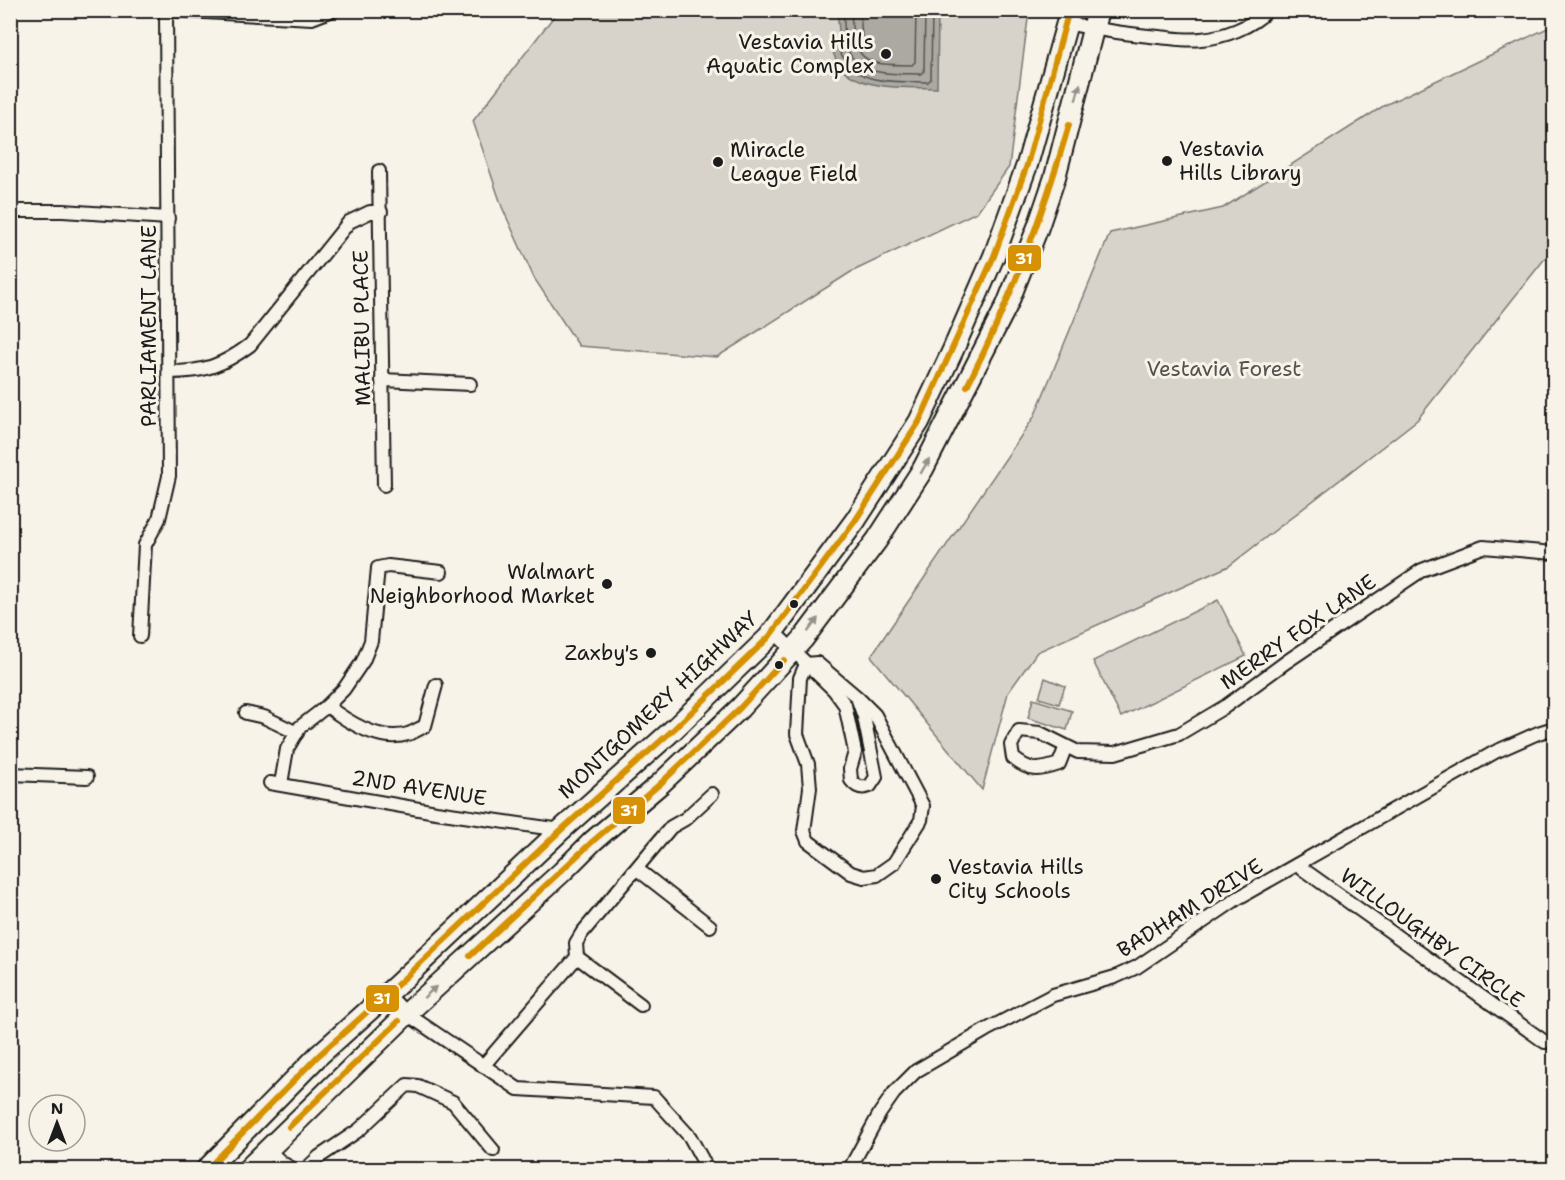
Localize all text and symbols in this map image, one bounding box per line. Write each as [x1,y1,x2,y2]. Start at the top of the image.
place label: Vestavia Hills Aquatic Complex [706,28,874,80]
marker: Vestavia Hills Aquatic Complex [879,47,893,61]
one-way arrow [1074,83,1083,101]
place label: Vestavia Hills Library [1179,135,1302,187]
place label: Miracle League Field [730,136,858,188]
marker: Vestavia Hills Library [1160,154,1174,168]
marker: Miracle League Field [711,155,725,169]
street label: PARLIAMENT LANE [135,225,163,427]
line badge: 31 [1007,244,1042,272]
text: 31 [1015,248,1033,269]
street label: MALIBU PLACE [347,250,377,406]
park label: Vestavia Forest [1147,355,1301,383]
one-way arrow [920,457,930,474]
place label: Walmart Neighborhood Market [369,558,595,610]
street label: MERRY FOX LANE [1215,568,1381,696]
marker: Walmart Neighborhood Market [600,577,614,591]
unlabelled marker [788,598,800,610]
street label: MONTGOMERY HIGHWAY [552,605,764,805]
one-way arrow [807,618,819,634]
place label: Zaxby's [564,639,639,667]
marker: Zaxby's [644,646,658,660]
unlabelled marker [773,659,785,671]
street label: 2ND AVENUE [349,764,489,812]
line badge: 31 [612,796,646,825]
text: 31 [620,800,638,821]
street label: BADHAM DRIVE [1112,852,1268,964]
place label: Vestavia Hills City Schools [948,853,1084,905]
street label: WILLOUGHBY CIRCLE [1334,862,1530,1014]
marker: Vestavia Hills City Schools [929,872,943,886]
line badge: 31 [365,984,400,1013]
one-way arrow [422,986,437,999]
text: 31 [373,988,391,1009]
north arrow [27,1093,87,1153]
text: N [51,1098,63,1119]

